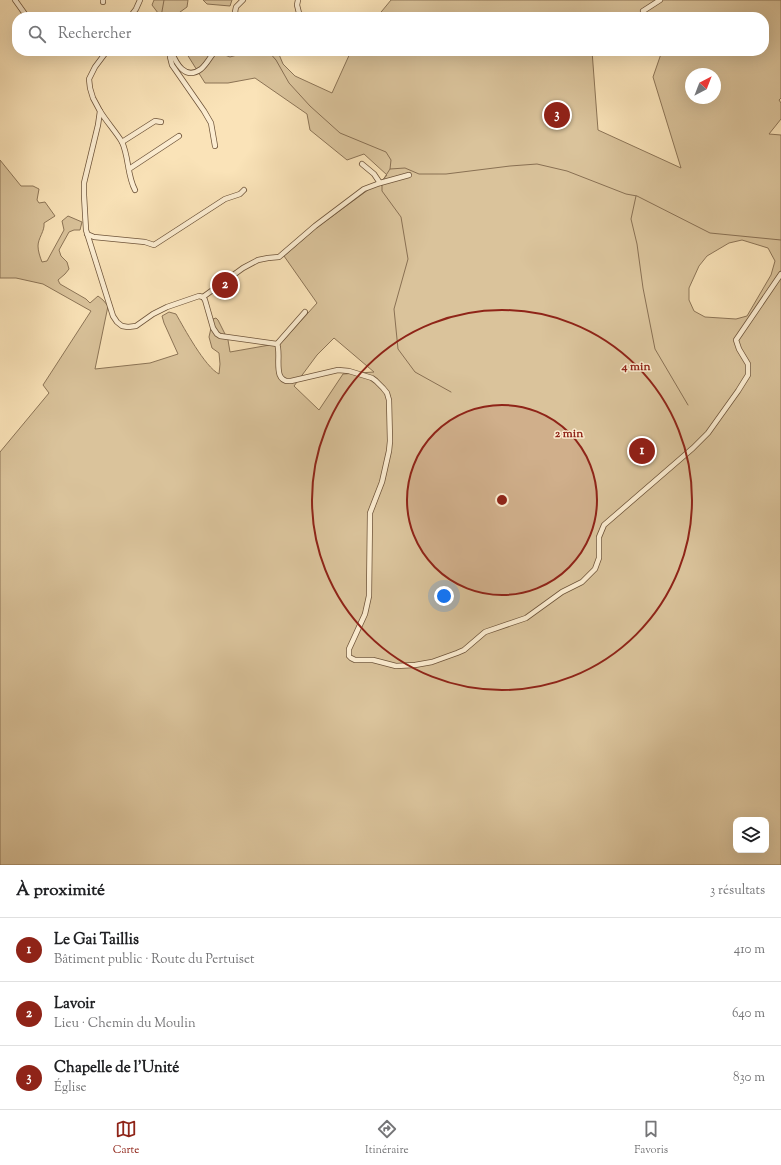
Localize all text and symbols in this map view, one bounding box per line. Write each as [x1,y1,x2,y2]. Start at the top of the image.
search box [12,12,769,56]
icon: search [26,23,48,45]
text: Rechercher [58,24,131,45]
north arrow [685,68,721,104]
pin: 3 [544,100,570,130]
pin: 2 [212,270,238,300]
text: 4 min [620,358,651,376]
text: 2 min [555,425,584,443]
pin: 1 [629,436,655,466]
centre of rings [495,493,509,507]
your location [434,586,454,606]
map controls [733,817,769,853]
button: layers [733,817,769,853]
text: À proximité [16,879,105,903]
text: 3 résultats [710,882,765,900]
text: Le Gai Taillis [54,930,139,951]
text: 1 [27,941,31,959]
text: 410 m [734,941,765,959]
text: Bâtiment public · Route du Pertuiset [54,951,254,969]
text: Lavoir [54,994,95,1015]
text: 2 [26,1005,32,1023]
text: 640 m [732,1005,765,1023]
text: Lieu · Chemin du Moulin [54,1015,196,1033]
text: Chapelle de l'Unité [54,1058,179,1079]
text: 3 [26,1069,32,1087]
text: 830 m [733,1069,765,1087]
text: Église [54,1079,87,1097]
tab: Carte [113,1118,139,1158]
tab: Itinéraire [365,1118,409,1158]
tab: Favoris [634,1118,668,1158]

